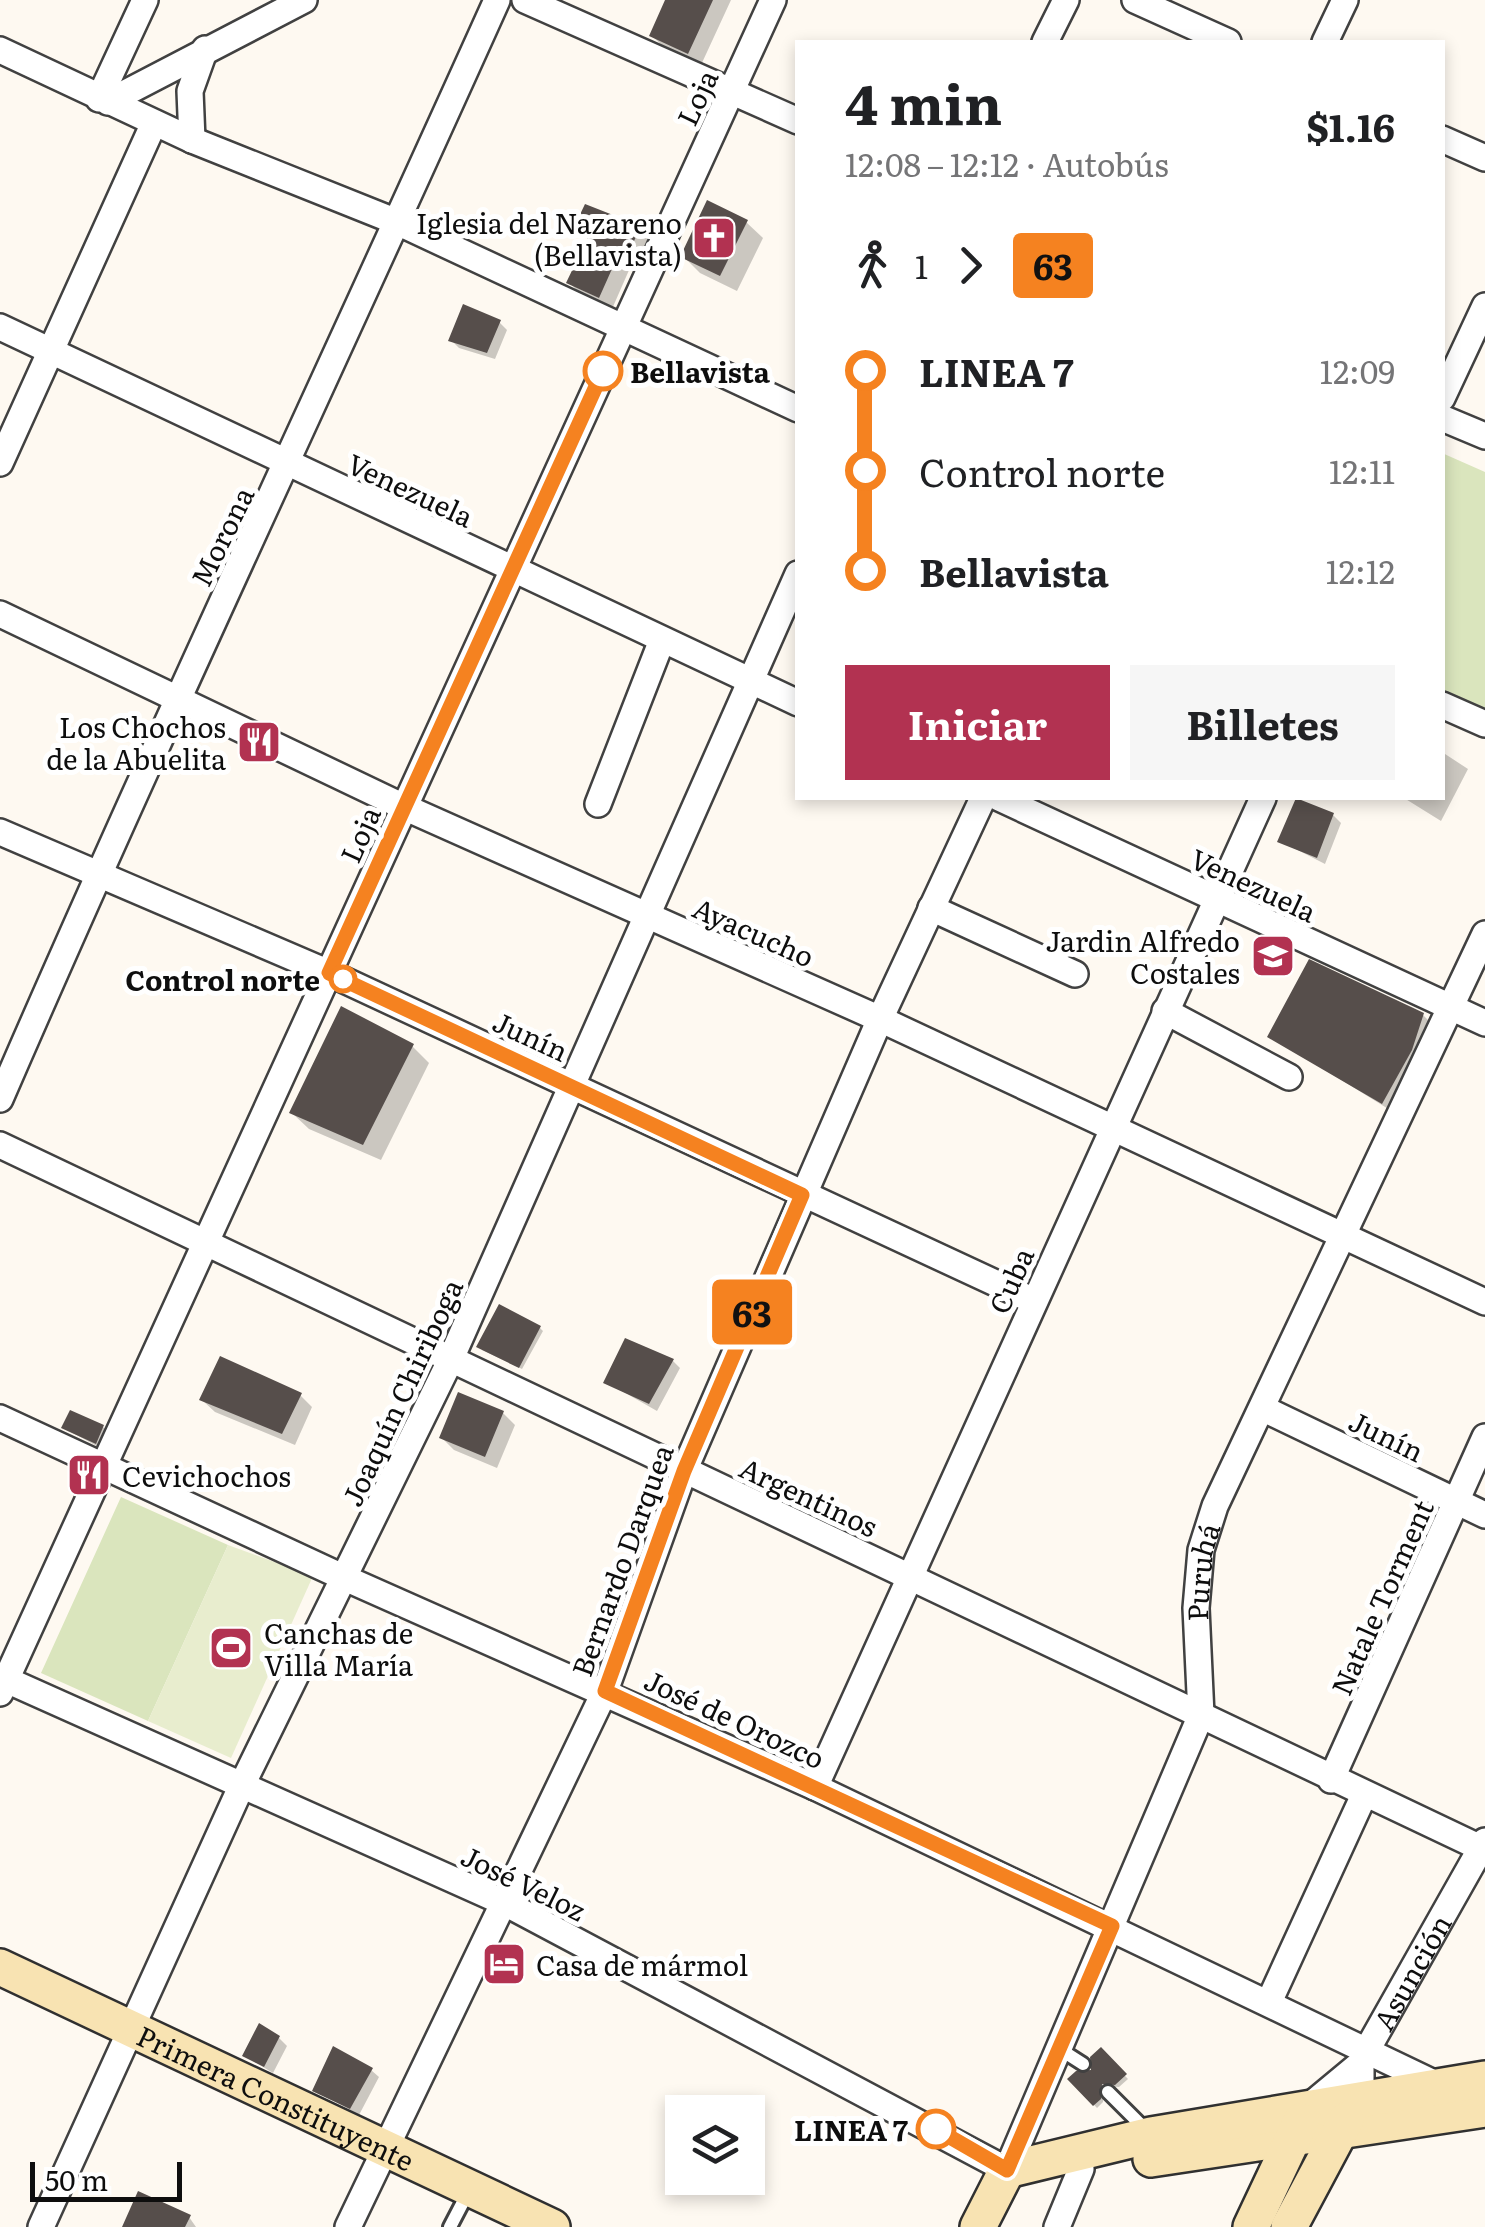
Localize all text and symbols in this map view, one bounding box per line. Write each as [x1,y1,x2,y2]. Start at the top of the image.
text: 4 min [845,60,1002,142]
street label: Loja [665,62,727,132]
text: $1.16 [1306,97,1395,154]
text: 12:08 – 12:12 · Autobús [845,139,1169,187]
place label: Iglesia del Nazareno (Bellavista) [416,201,682,275]
church icon: Iglesia del Nazareno (Bellavista) [691,215,737,261]
icon: walk [845,238,900,293]
icon: forward [943,238,998,293]
text: 63 [1033,239,1073,291]
text: 1 [915,241,928,289]
text: LINEA 7 [919,342,1074,399]
text: 12:09 [1320,346,1395,394]
place label: Bellavista [630,350,771,392]
marker: Bellavista [584,352,622,390]
street label: Venezuela [341,441,481,537]
text: Control norte [919,442,1165,499]
text: 12:11 [1329,446,1395,494]
street label: Morona [179,479,263,593]
text: Bellavista [919,542,1109,599]
text: 12:12 [1326,546,1395,594]
button: Iniciar [845,665,1110,780]
button: Billetes [1130,665,1395,780]
place label: Los Chochos de la Abuelita [46,705,226,779]
restaurant icon: Los Chochos de la Abuelita [236,719,282,765]
street label: Loja [328,799,390,869]
street label: Venezuela [1184,836,1324,932]
street label: Ayacucho [687,886,821,976]
place label: Jardin Alfredo Costales [1046,919,1240,993]
school or university icon: Jardin Alfredo Costales [1250,933,1296,979]
place label: Control norte [125,958,320,1000]
marker: Control norte [330,966,356,992]
street label: Junín [486,999,576,1071]
street label: Cuba [977,1240,1043,1320]
street label: Joaquín Chiriboga [330,1271,472,1513]
line badge: 63 [707,1280,797,1344]
text: 63 [732,1286,772,1338]
street label: Junín [1342,1399,1432,1471]
street label: Bernardo Darquea [559,1438,683,1682]
street label: Argentinos [733,1446,885,1546]
restaurant icon: Cevichochos [66,1452,112,1498]
place label: Cevichochos [122,1454,291,1496]
street label: Natale Torment [1319,1492,1443,1701]
street label: Puruhá [1175,1517,1229,1622]
place label: Canchas de Villa María [264,1611,413,1685]
sports icon: Canchas de Villa María [208,1625,254,1671]
street label: José de Orozco [638,1658,832,1778]
street label: José Veloz [454,1834,594,1930]
street label: Asunción [1362,1906,1461,2038]
hotel icon: Casa de mármol [481,1941,527,1987]
place label: Casa de mármol [536,1943,748,1985]
street label: Primera Constituyente [130,2014,421,2180]
map controls [665,2095,765,2195]
button: layers [665,2095,765,2195]
place label: LINEA 7 [794,2108,909,2150]
marker: LINEA 7 [917,2110,955,2148]
scale bar [30,2157,182,2202]
text: 50 m [45,2158,108,2200]

